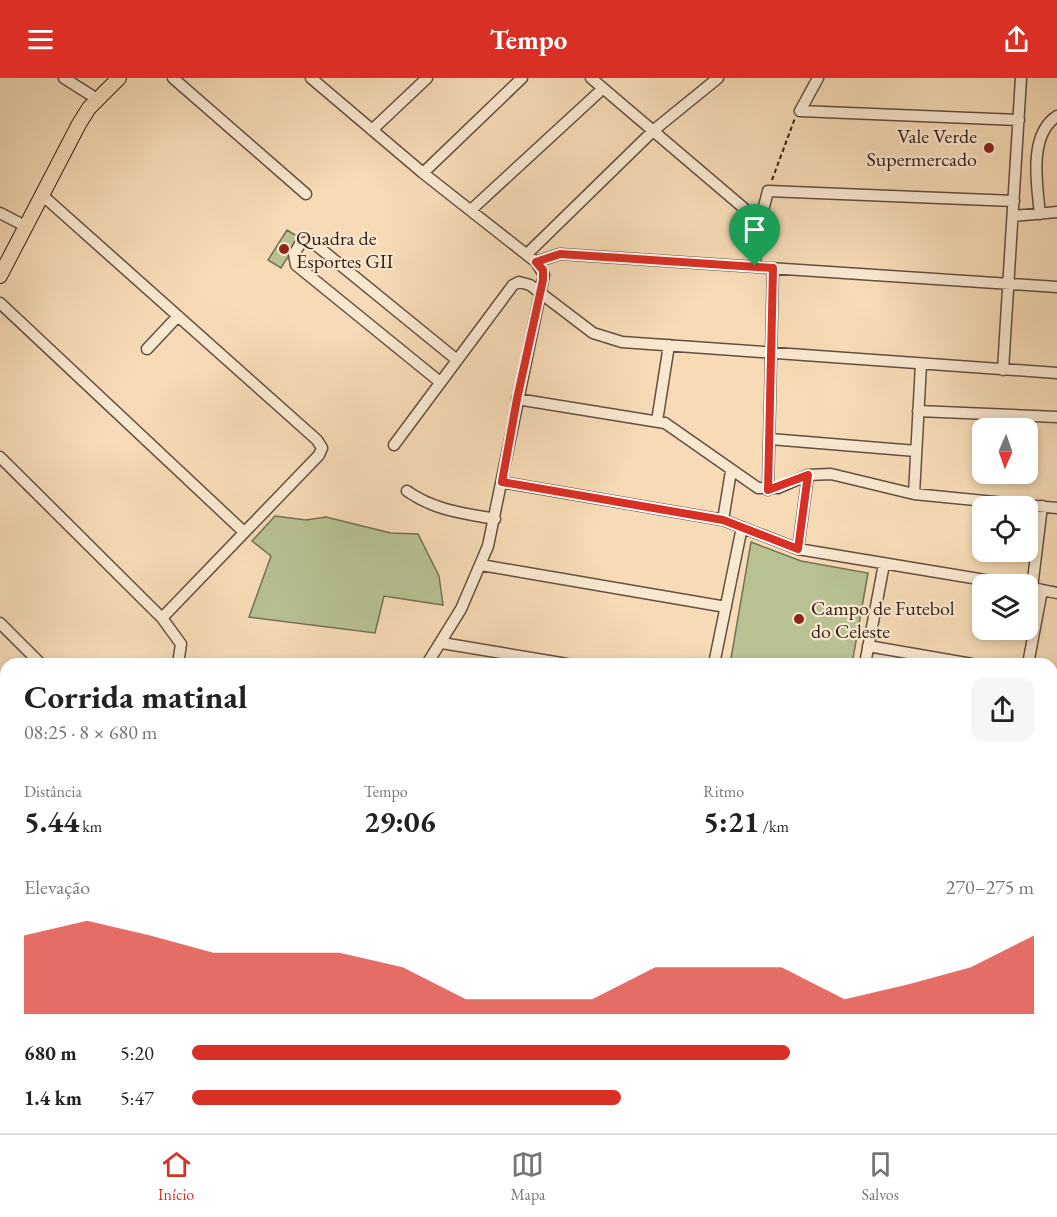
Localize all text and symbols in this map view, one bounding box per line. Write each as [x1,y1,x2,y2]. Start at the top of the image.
text: Tempo [490,22,567,57]
icon: menu [24,23,57,56]
icon: share [1000,23,1033,56]
place label: Vale Verde Supermercado [866,123,977,172]
marker: Vale Verde Supermercado [982,141,996,155]
pin [729,204,780,266]
icon: arrive [738,213,771,246]
place label: Quadra de Esportes GII [296,225,394,274]
marker: Quadra de Esportes GII [277,242,291,256]
north arrow [972,418,1038,484]
map controls [972,418,1038,640]
button: locate [972,496,1038,562]
button: layers [972,574,1038,640]
place label: Campo de Futebol do Celeste [811,595,955,644]
marker: Campo de Futebol do Celeste [792,612,806,626]
text: Corrida matinal [24,675,247,718]
button: share [971,678,1034,741]
text: 08:25 · 8 × 680 m [24,719,157,745]
text: Distância [24,781,82,802]
text: Tempo [364,781,408,802]
text: Ritmo [703,781,744,802]
text: 5.44 [24,802,79,841]
text: 29:06 [364,802,436,841]
text: 5:21 [703,802,759,841]
text: km [79,816,102,837]
text: /km [759,816,789,837]
text: Elevação [24,874,90,900]
text: 270–275 m [946,874,1034,900]
text: 680 m [24,1040,77,1066]
text: 5:20 [120,1040,154,1066]
text: 1.4 km [24,1085,82,1111]
text: 5:47 [120,1085,154,1111]
tab: Início [158,1148,194,1205]
tab: Mapa [510,1148,545,1205]
tab: Salvos [862,1148,899,1205]

